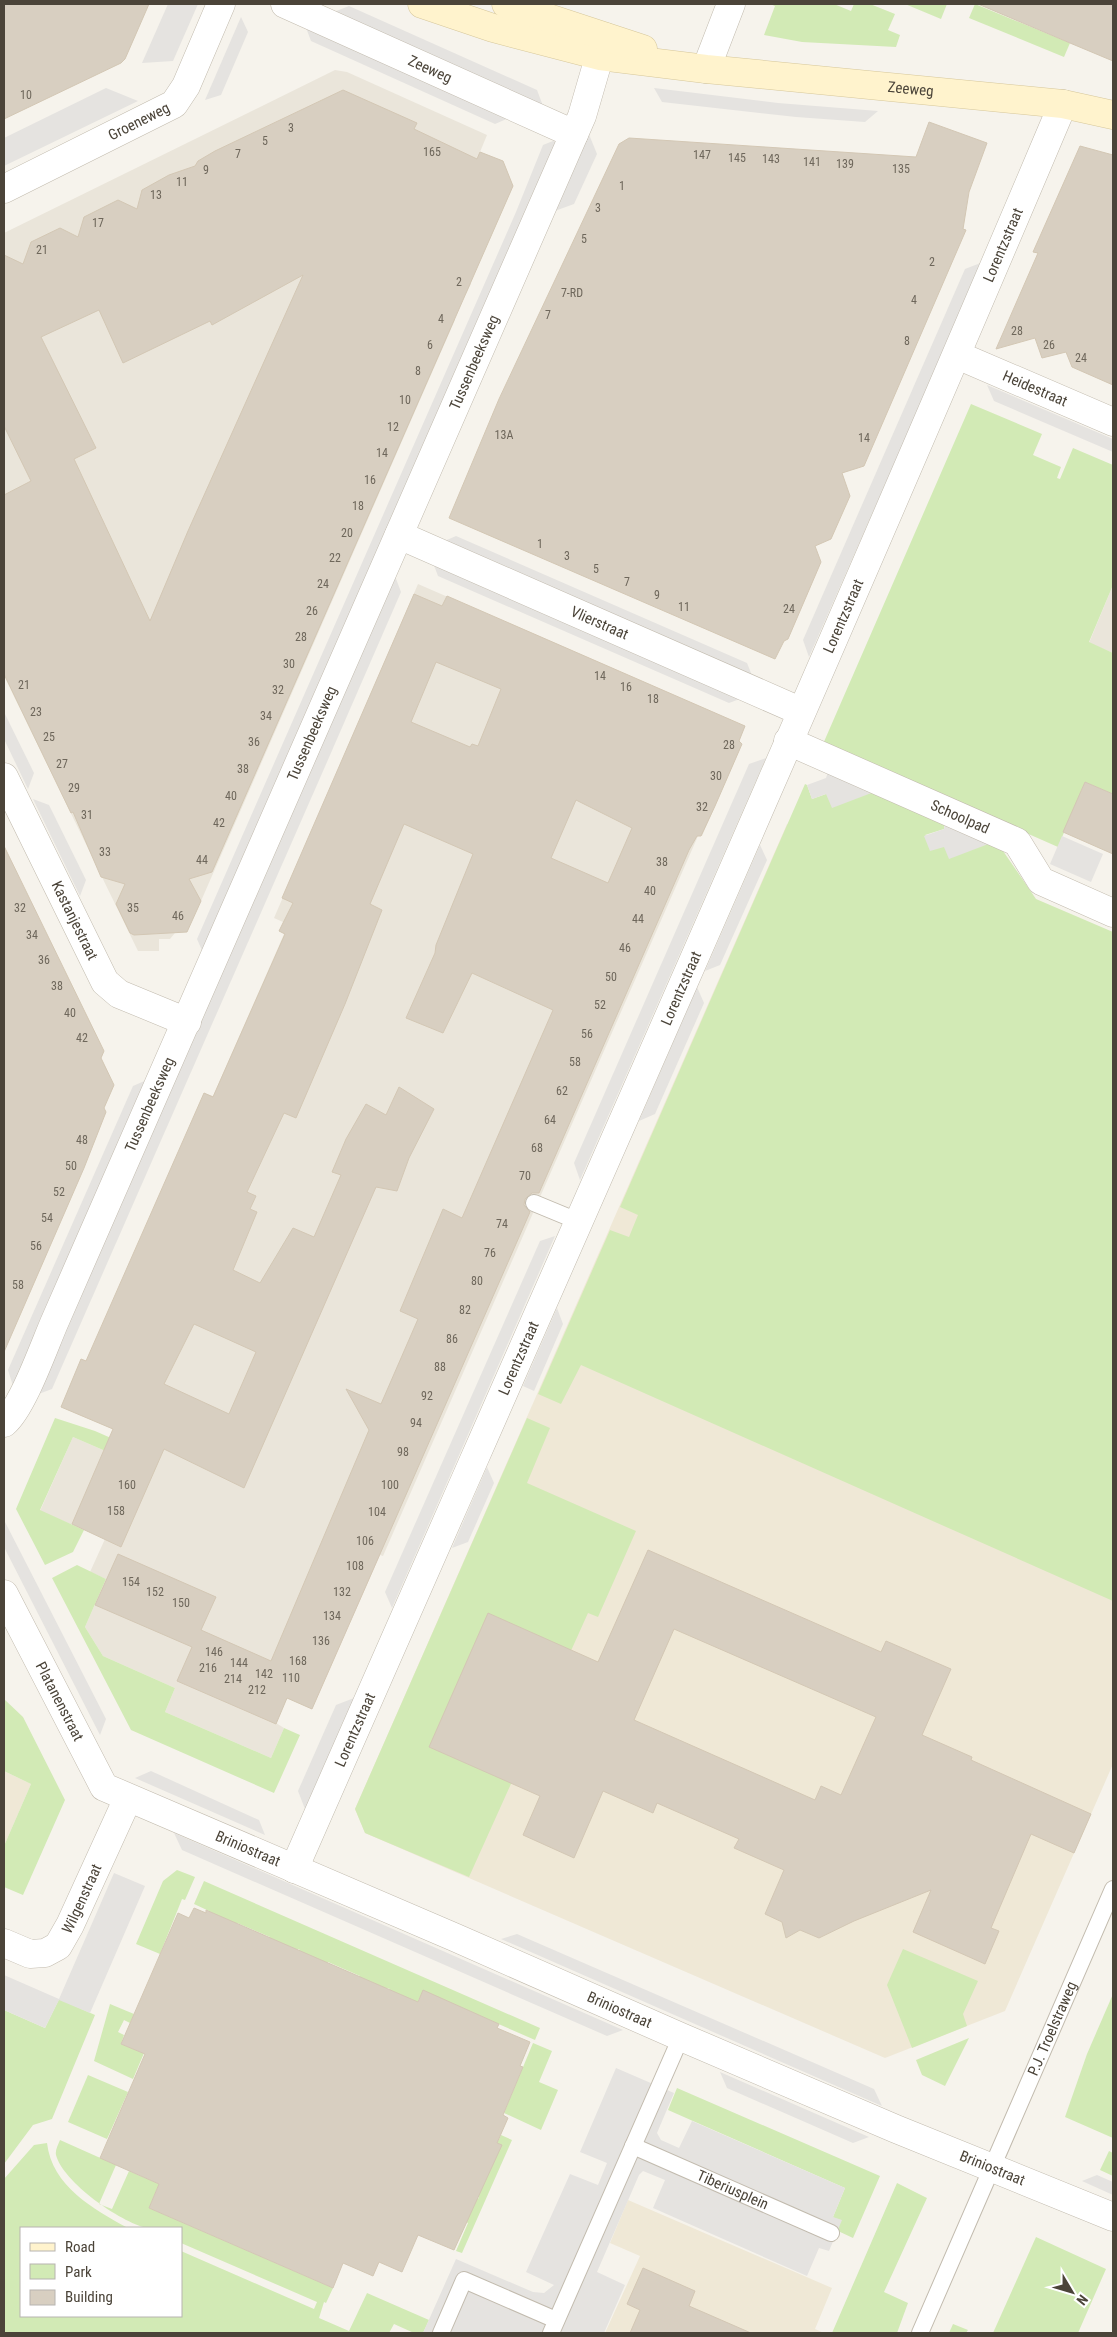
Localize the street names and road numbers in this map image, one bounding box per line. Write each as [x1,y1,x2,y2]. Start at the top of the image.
street label: Zeeweg [405,52,455,87]
street label: Zeeweg [887,78,934,100]
street label: Groeneweg [105,99,173,144]
street label: Lorentzstraat [979,205,1027,285]
street label: Tussenbeeksweg [446,312,503,413]
street label: Heidestraat [1000,367,1070,410]
street label: Lorentzstraat [820,576,867,656]
street label: Vlierstraat [568,602,631,644]
street label: Tussenbeeksweg [283,683,341,784]
street label: Schoolpad [928,796,992,838]
street label: Kastanjestraat [48,878,102,963]
street label: Lorentzstraat [657,949,705,1028]
street label: Tussenbeeksweg [121,1054,178,1155]
street label: Lorentzstraat [495,1318,543,1398]
street label: Platanenstraat [32,1659,88,1744]
street label: Lorentzstraat [331,1690,379,1770]
street label: Briniostraat [213,1827,283,1871]
street label: Wilgenstraat [58,1861,106,1937]
street label: P.J. Troelstraweg [1024,1979,1081,2078]
street label: Briniostraat [584,1988,655,2032]
street label: Briniostraat [957,2147,1028,2189]
street label: Tiberiusplein [694,2166,771,2213]

